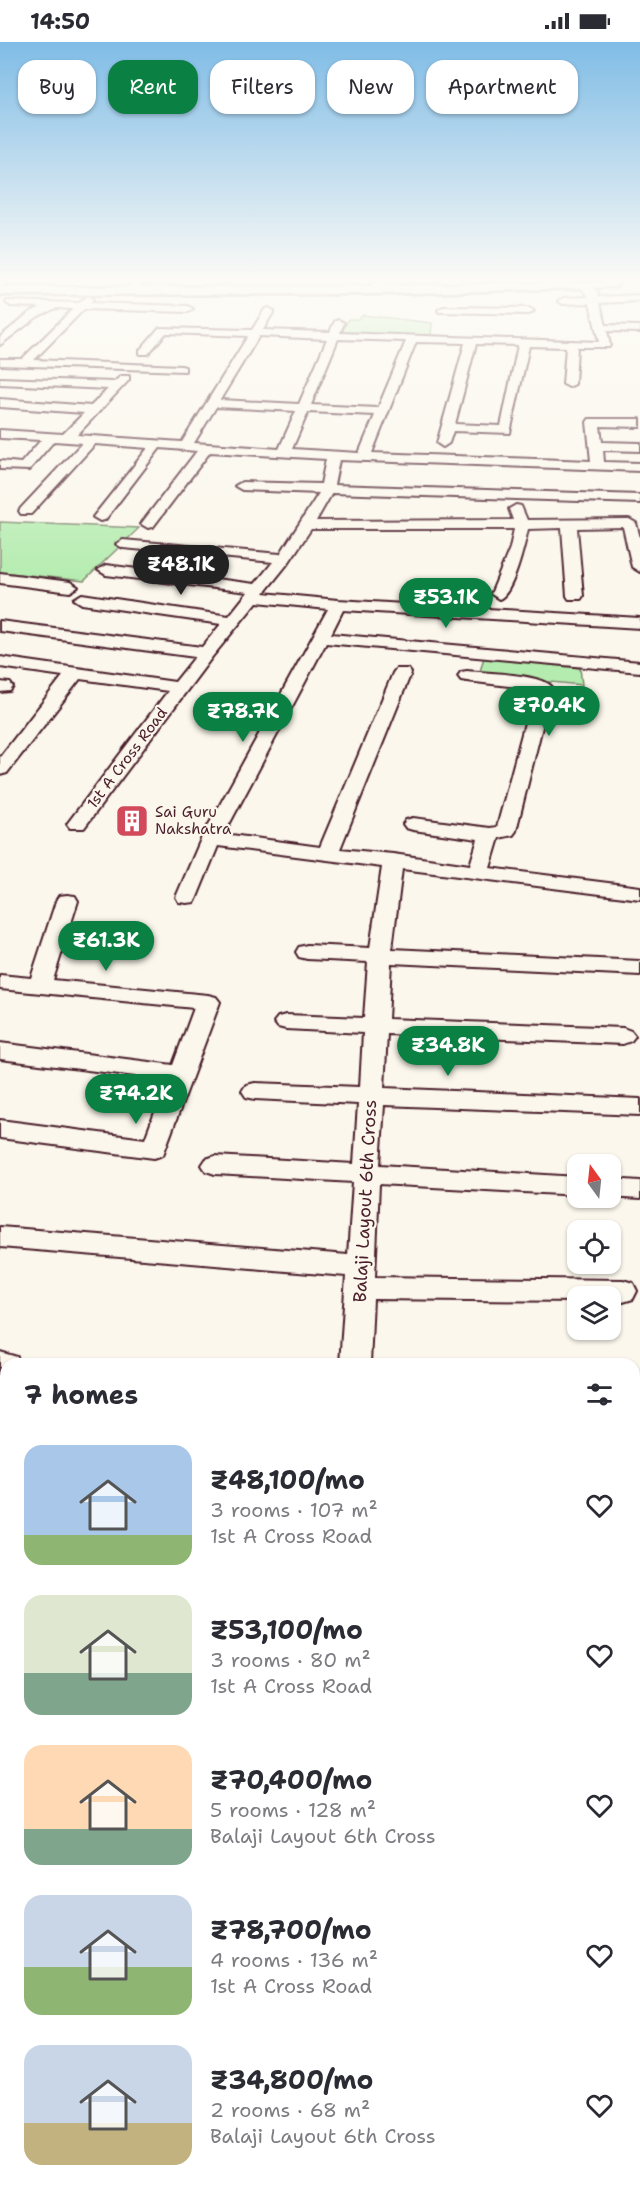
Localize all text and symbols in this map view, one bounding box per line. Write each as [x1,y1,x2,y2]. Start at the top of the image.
text: 14:50 [30,7,90,36]
chip: Buy [18,60,96,114]
chip: Rent [108,60,198,114]
chip: Filters [210,60,315,114]
chip: New [327,60,414,114]
chip: Apartment [426,60,578,114]
pin: ₹48.1K [132,545,230,596]
text: ₹48.1K [147,551,215,577]
pin: ₹53.1K [397,578,495,629]
text: ₹53.1K [413,584,479,610]
pin: ₹70.4K [500,686,598,737]
pin: ₹78.7K [194,692,292,743]
text: ₹70.4K [513,692,585,718]
text: ₹78.7K [207,698,279,724]
street label: 1st A Cross Road [82,703,172,813]
place label: Sai Guru Nakshatra [155,802,232,839]
building icon: Sai Guru Nakshatra [114,803,150,839]
pin: ₹61.3K [57,921,155,972]
text: ₹61.3K [72,927,140,953]
pin: ₹34.8K [399,1026,497,1077]
text: ₹34.8K [411,1032,485,1058]
pin: ₹74.2K [87,1074,185,1125]
text: ₹74.2K [99,1080,173,1106]
street label: Balaji Layout 6th Cross [348,1099,382,1303]
north arrow [567,1154,621,1208]
map controls [567,1154,621,1340]
button: locate [567,1220,621,1274]
button: layers [567,1286,621,1340]
text: 7 homes [24,1377,138,1412]
icon: filters [583,1378,616,1411]
text: ₹48,100/mo [210,1462,365,1497]
icon: home [72,1469,144,1541]
icon: heart [583,1489,616,1522]
text: 3 rooms · 107 m² [210,1497,378,1523]
text: 1st A Cross Road [210,1523,372,1549]
text: ₹53,100/mo [210,1612,363,1647]
icon: home [72,1619,144,1691]
icon: heart [583,1639,616,1672]
text: 3 rooms · 80 m² [210,1647,371,1673]
text: 1st A Cross Road [210,1673,372,1699]
text: ₹70,400/mo [210,1762,373,1797]
icon: home [72,1769,144,1841]
icon: heart [583,1789,616,1822]
text: 5 rooms · 128 m² [210,1797,376,1823]
text: Balaji Layout 6th Cross [210,1823,436,1849]
text: ₹78,700/mo [210,1912,372,1947]
icon: home [72,1919,144,1991]
icon: heart [583,1939,616,1972]
text: 4 rooms · 136 m² [210,1947,378,1973]
text: 1st A Cross Road [210,1973,372,1999]
text: ₹34,800/mo [210,2062,374,2097]
icon: home [72,2069,144,2141]
icon: heart [583,2089,616,2122]
text: 2 rooms · 68 m² [210,2097,370,2123]
text: Balaji Layout 6th Cross [210,2123,436,2149]

